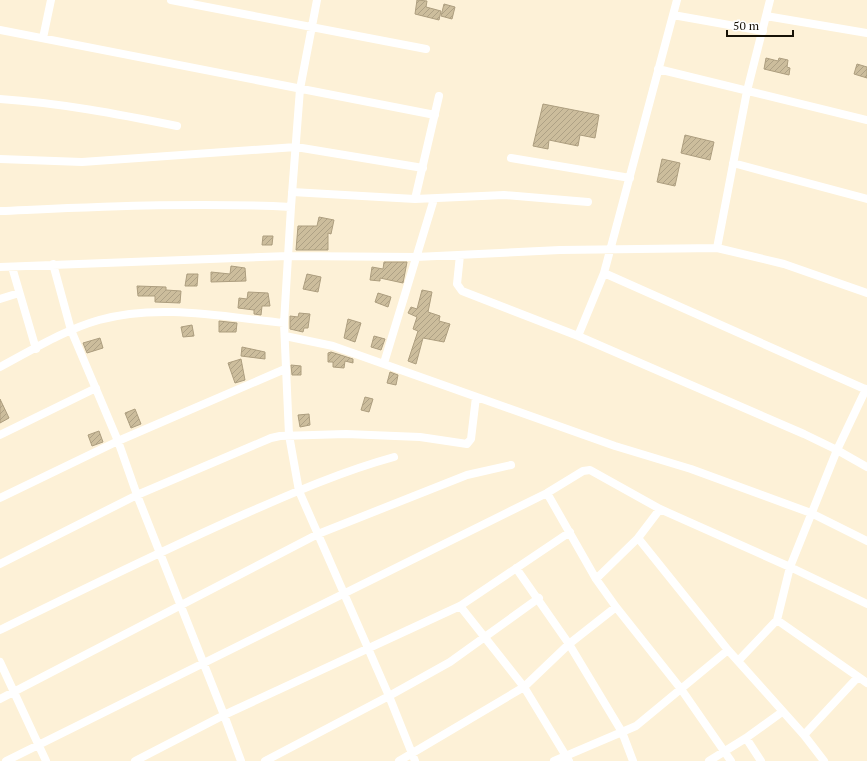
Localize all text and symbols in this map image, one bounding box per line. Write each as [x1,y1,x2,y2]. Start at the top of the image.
scale bar [727,12,793,38]
text: 50 m [733,18,760,33]

